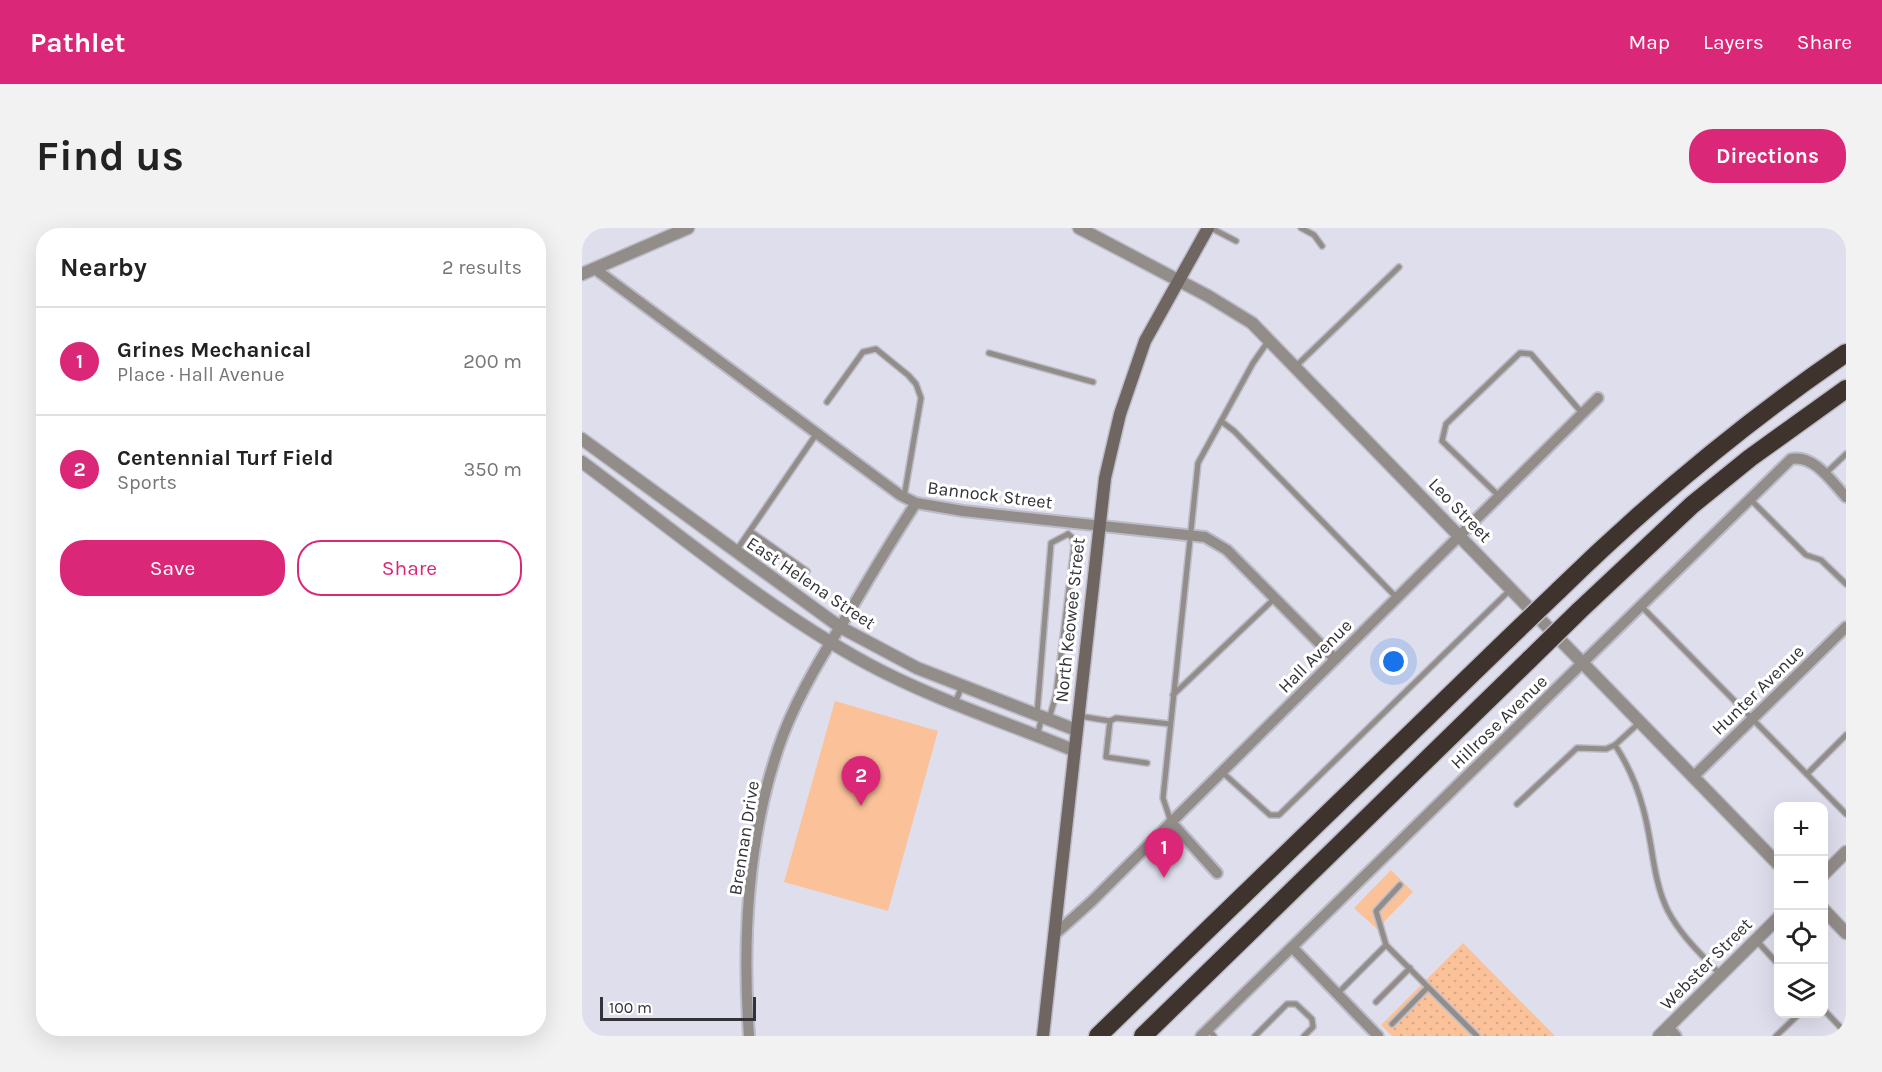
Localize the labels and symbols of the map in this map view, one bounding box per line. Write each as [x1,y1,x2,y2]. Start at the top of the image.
street label: Leo Street [1424,473,1496,547]
street label: Bannock Street [926,476,1054,514]
street label: East Helena Street [742,532,880,634]
street label: North Keowee Street [1050,536,1090,704]
street label: Hall Avenue [1273,614,1357,698]
street label: Hunter Avenue [1707,640,1809,740]
your location [1379,647,1408,676]
street label: Hillrose Avenue [1446,670,1552,774]
pin: 2 [842,756,880,806]
street label: Brennan Drive [724,779,764,897]
pin: 1 [1144,828,1184,878]
street label: Webster Street [1655,913,1757,1015]
scale bar [600,994,756,1022]

